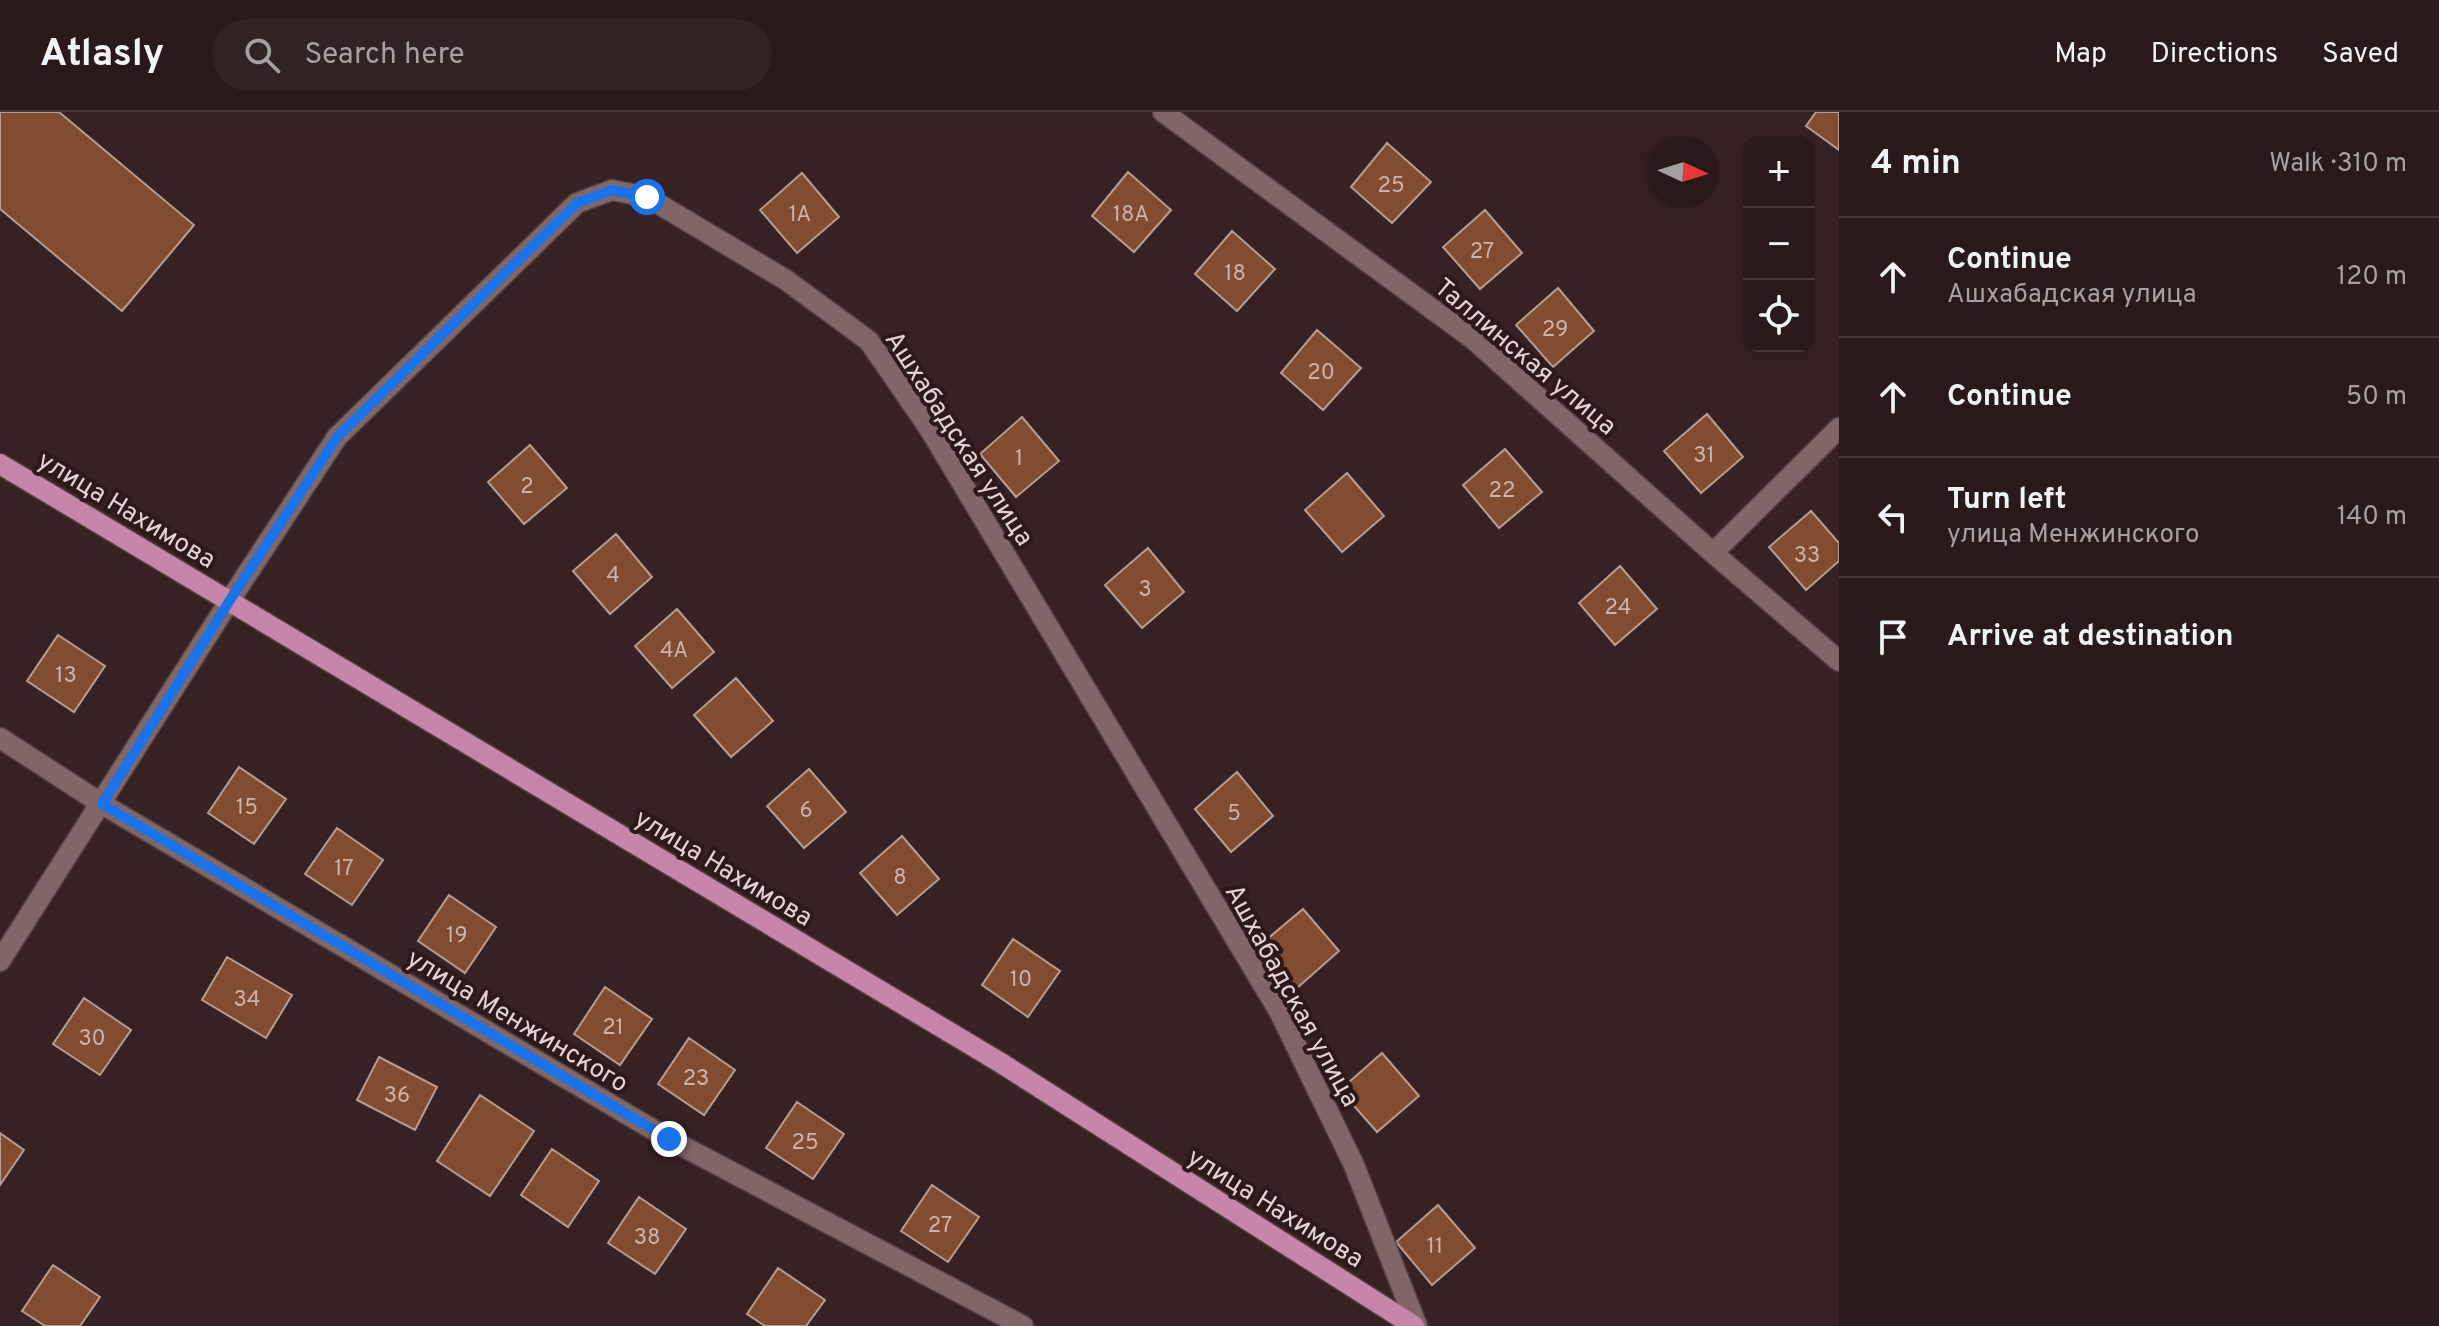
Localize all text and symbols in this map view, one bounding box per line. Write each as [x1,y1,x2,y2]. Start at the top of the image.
search box [212,19,772,91]
text: Atlasly [40,31,164,80]
icon: search [240,33,284,77]
text: Search here [304,37,465,74]
text: Map [2054,37,2107,73]
text: Directions [2151,37,2278,73]
text: Saved [2322,37,2399,73]
north arrow [1647,136,1719,208]
map controls [1743,136,1815,352]
button: + [1743,136,1815,208]
text: 4 min [1871,143,1961,186]
text: Walk · 310 m [2269,148,2407,181]
house number: 25 [1377,173,1405,200]
route start [629,179,665,215]
house number: 1А [789,202,811,229]
house number: 18А [1113,202,1149,229]
button: − [1743,208,1815,280]
house number: 27 [1470,239,1494,266]
text: Continue [1947,242,2072,279]
icon: ahead [1871,255,1915,299]
house number: 18 [1224,261,1246,288]
text: 120 m [2337,261,2407,294]
street label: Таллинская улица [1427,272,1622,444]
text: Ашхабадская улица [1947,279,2196,312]
button: locate [1743,280,1815,352]
house number: 29 [1542,317,1568,344]
street label: Ашхабадская улица [876,326,1040,553]
house number: 20 [1307,360,1335,387]
icon: ahead [1871,375,1915,419]
text: Continue [1947,379,2072,416]
text: 50 m [2346,381,2407,414]
house number: 31 [1693,443,1715,470]
street label: улица Нахимова [31,445,221,577]
house number: 1 [1015,446,1023,473]
house number: 2 [520,474,534,501]
house number: 22 [1489,478,1515,505]
text: Turn left [1947,482,2067,519]
icon: left [1871,495,1915,539]
text: 140 m [2337,501,2407,534]
text: улица Менжинского [1947,519,2200,552]
house number: 33 [1794,543,1820,570]
house number: 4 [606,563,620,590]
house number: 3 [1138,577,1152,604]
house number: 24 [1605,595,1631,622]
icon: arrive [1871,615,1915,659]
text: Arrive at destination [1947,619,2233,656]
house number: 4А [660,638,688,665]
house number: 13 [55,663,77,690]
house number: 15 [236,795,258,822]
house number: 6 [799,798,813,825]
house number: 5 [1227,801,1241,828]
street label: улица Нахимова [628,803,818,935]
house number: 17 [334,856,354,883]
house number: 8 [893,865,907,892]
street label: Ашхабадская улица [1216,879,1366,1113]
house number: 19 [446,923,468,950]
street label: улица Менжинского [400,943,633,1101]
house number: 10 [1010,967,1032,994]
house number: 34 [234,987,260,1014]
house number: 21 [602,1015,624,1042]
house number: 30 [78,1026,106,1053]
house number: 23 [683,1066,709,1093]
house number: 36 [384,1083,410,1110]
route end [651,1121,687,1157]
house number: 25 [791,1130,819,1157]
street label: улица Нахимова [1180,1142,1369,1277]
house number: 27 [928,1213,952,1240]
house number: 38 [634,1225,660,1252]
house number: 11 [1427,1234,1443,1261]

